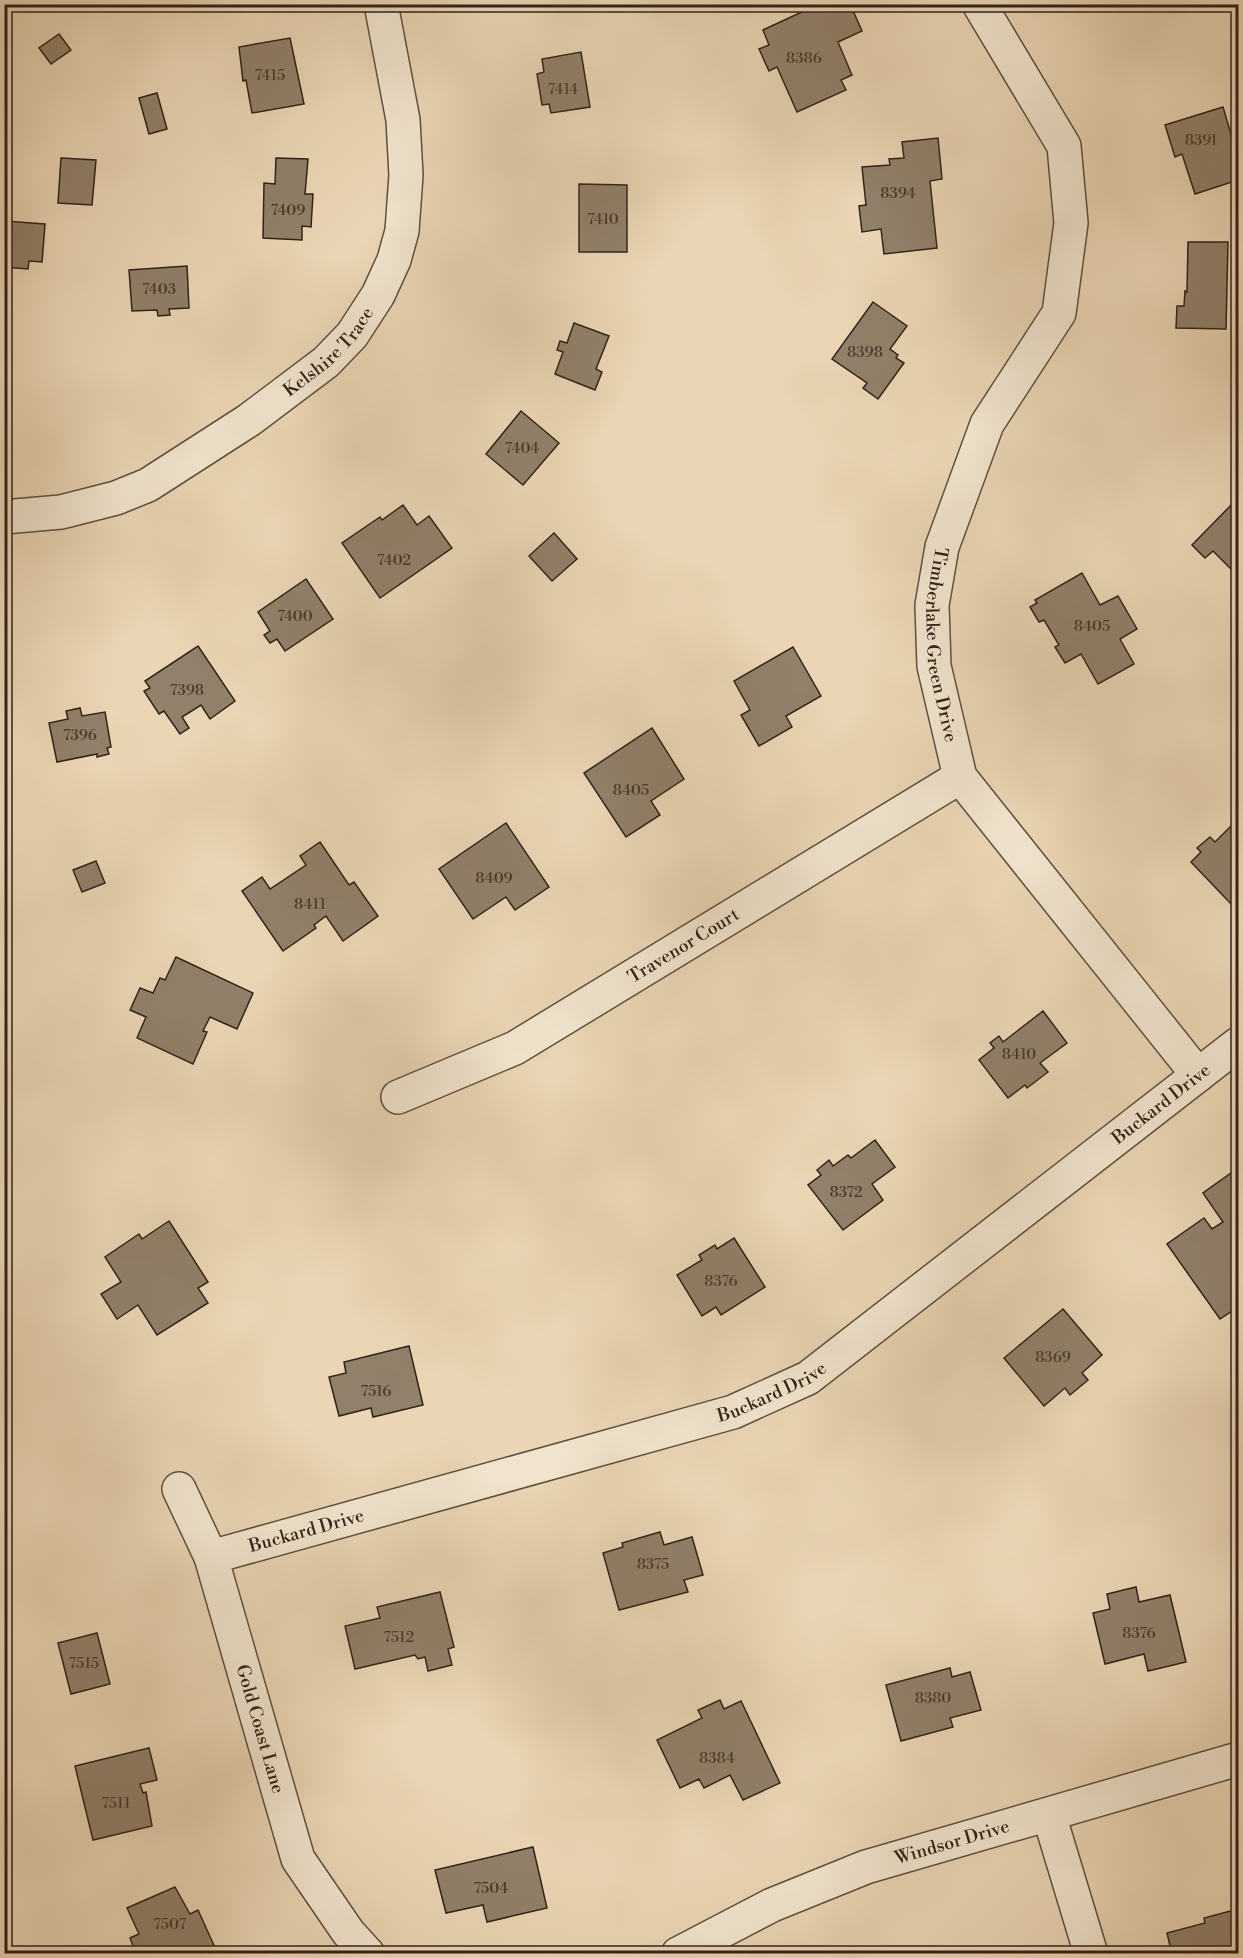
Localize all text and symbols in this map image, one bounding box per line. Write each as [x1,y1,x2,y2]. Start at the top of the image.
house number: 8386 [786,49,822,68]
house number: 7415 [255,66,285,85]
house number: 7414 [548,80,578,99]
house number: 8391 [1185,131,1218,150]
house number: 8394 [880,184,916,203]
house number: 7409 [271,201,305,220]
house number: 7410 [587,210,619,229]
house number: 7403 [142,280,176,299]
street label: Kelshire Trace [279,303,379,402]
house number: 8398 [847,343,883,362]
house number: 7404 [505,439,539,458]
street label: Timberlake Green Drive [920,546,963,744]
house number: 7402 [377,551,411,570]
house number: 7400 [277,607,313,626]
house number: 8405 [1074,617,1110,636]
house number: 7398 [170,681,204,700]
house number: 7396 [63,726,97,745]
house number: 8405 [613,781,649,800]
house number: 8409 [475,869,513,888]
house number: 8411 [294,895,326,914]
street label: Travenor Court [624,902,744,988]
house number: 8410 [1002,1045,1036,1064]
street label: Buckard Drive [1106,1058,1215,1150]
house number: 8372 [829,1183,863,1202]
house number: 8376 [704,1272,738,1291]
house number: 8369 [1035,1348,1071,1367]
street label: Buckard Drive [713,1357,831,1428]
house number: 7516 [361,1382,391,1401]
street label: Buckard Drive [245,1504,367,1558]
house number: 8375 [637,1555,669,1574]
house number: 8376 [1122,1624,1156,1643]
house number: 7512 [384,1628,414,1647]
house number: 7515 [69,1654,99,1673]
street label: Gold Coast Lane [231,1662,290,1796]
house number: 8380 [915,1689,951,1708]
house number: 8384 [699,1749,735,1768]
house number: 7511 [102,1794,131,1813]
street label: Windsor Drive [891,1815,1012,1870]
house number: 7504 [474,1879,508,1898]
house number: 7507 [154,1915,187,1934]

